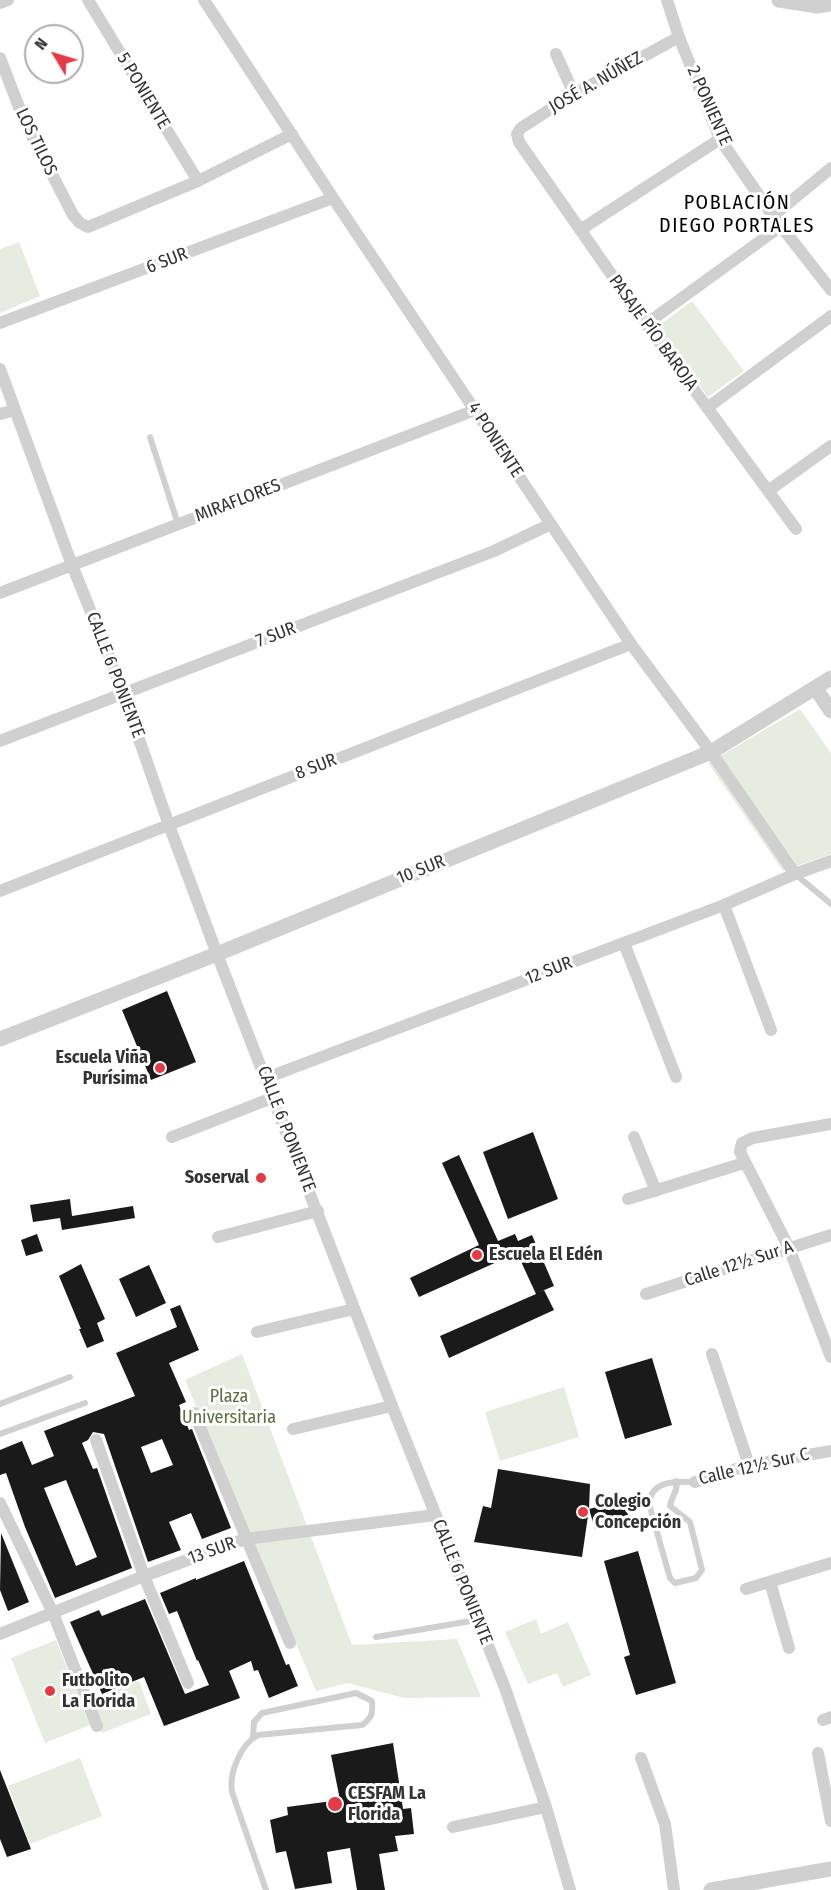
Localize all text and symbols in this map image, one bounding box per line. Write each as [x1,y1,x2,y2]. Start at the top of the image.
north arrow [24,24,84,84]
text: N [31,34,51,53]
street label: JOSÉ A. NÚÑEZ [545,47,647,119]
street label: 5 PONIENTE [112,49,174,133]
street label: 2 PONIENTE [682,63,736,149]
street label: LOS TILOS [10,105,62,179]
district label: POBLACIÓN DIEGO PORTALES [659,191,815,238]
street label: 6 SUR [143,243,191,279]
street label: PASAJE PÍO BAROJA [604,271,702,395]
street label: 4 PONIENTE [463,398,527,482]
street label: MIRAFLORES [192,475,284,527]
street label: CALLE 6 PONIENTE [81,609,149,741]
street label: 7 SUR [253,618,299,652]
street label: 8 SUR [292,749,340,785]
street label: 10 SUR [394,851,448,889]
street label: 12 SUR [522,952,576,990]
place label: Escuela Viña Purísima [55,1047,148,1090]
marker: Escuela Viña Purísima [153,1061,167,1075]
street label: CALLE 6 PONIENTE [252,1063,320,1195]
place label: Soserval [185,1167,249,1189]
marker: Soserval [254,1171,268,1185]
street label: Calle 12½ Sur A [682,1236,796,1292]
place label: Escuela El Edén [489,1244,603,1266]
marker: Escuela El Edén [470,1248,484,1262]
park label: Plaza Universitaria [182,1386,276,1428]
street label: Calle 12½ Sur C [697,1444,811,1490]
place label: Colegio Concepción [595,1491,681,1534]
marker: Colegio Concepción [576,1505,590,1519]
street label: CALLE 6 PONIENTE [427,1516,497,1648]
street label: 13 SUR [185,1533,239,1569]
place label: Futbolito La Florida [62,1670,135,1712]
marker: Futbolito La Florida [43,1684,57,1698]
place label: CESFAM La Florida [348,1783,426,1826]
marker: CESFAM La Florida [326,1795,344,1813]

